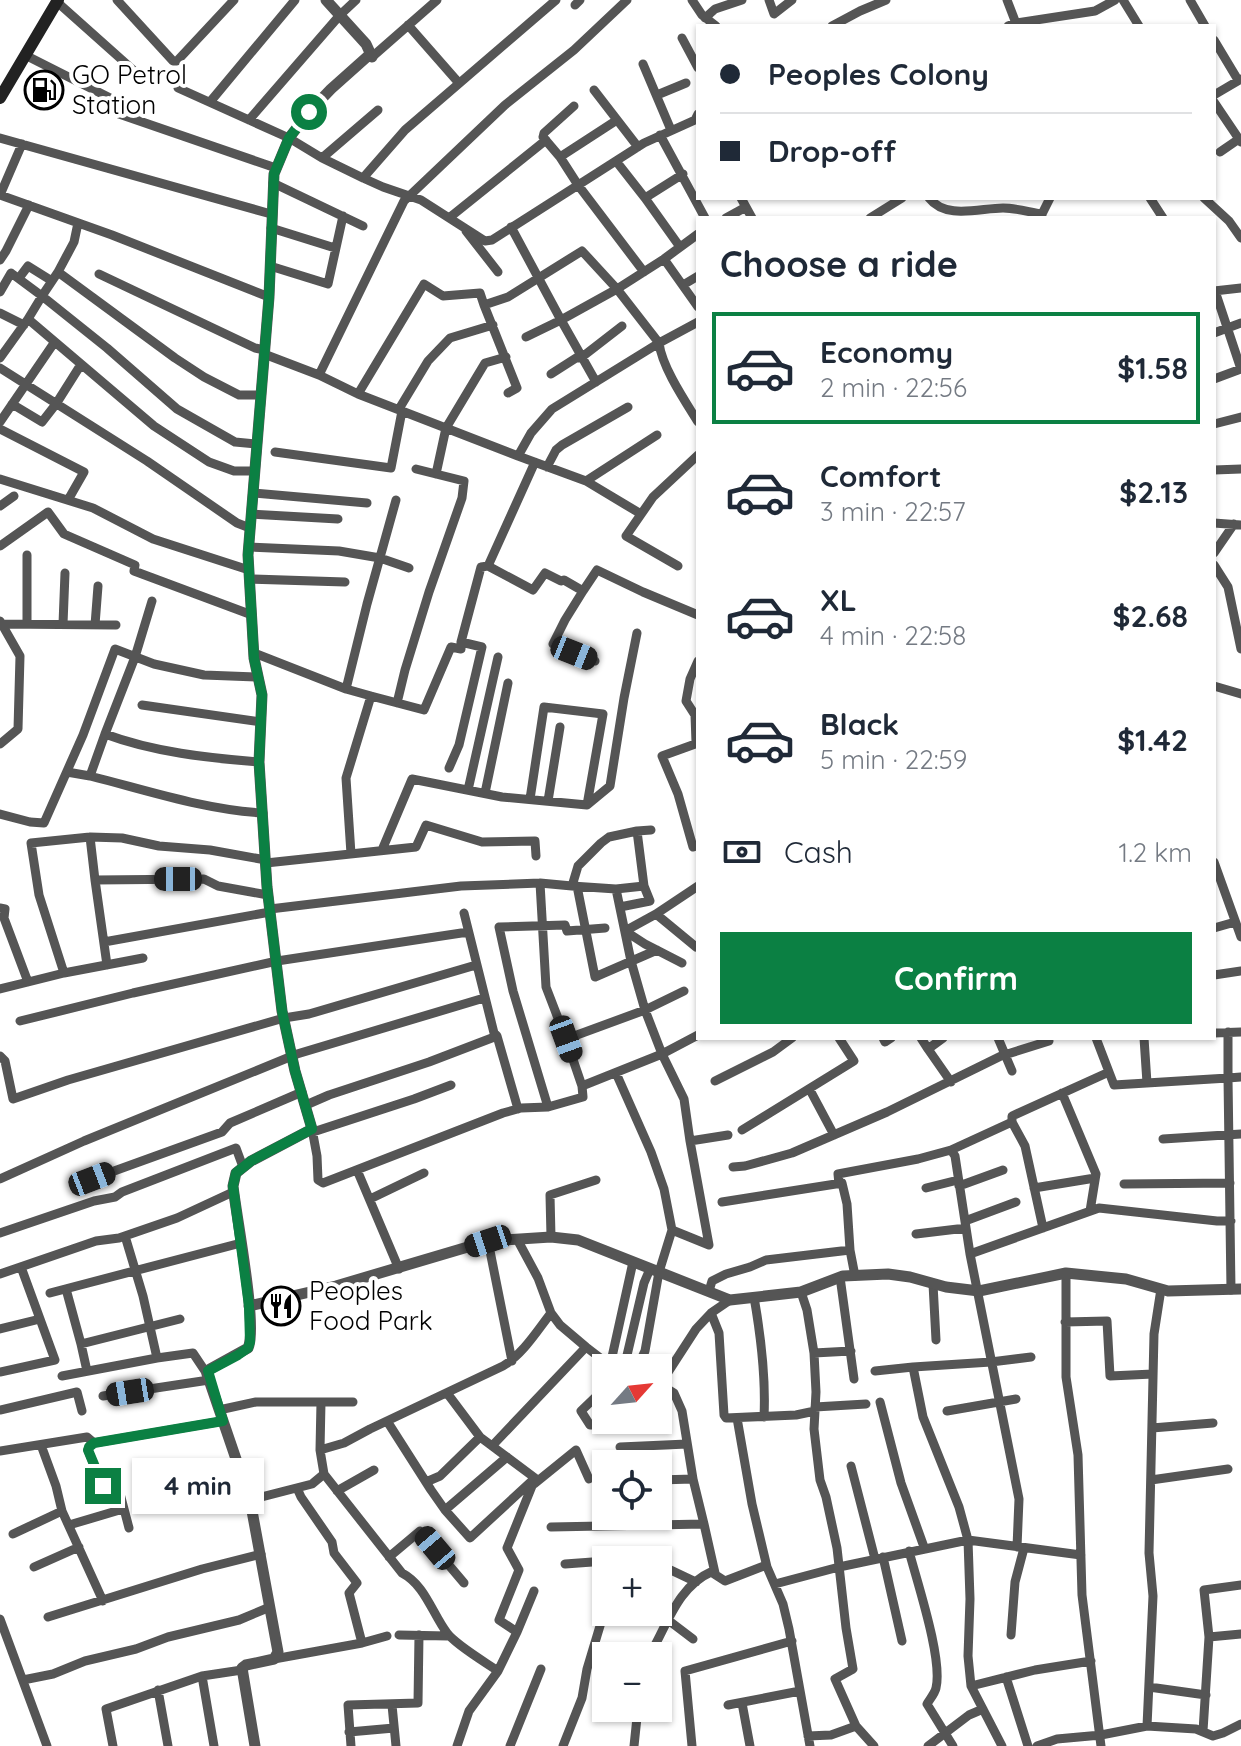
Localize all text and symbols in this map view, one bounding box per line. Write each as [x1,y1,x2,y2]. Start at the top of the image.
text: Peoples Colony [768,55,989,93]
place label: GO Petrol Station [72,58,187,121]
fuel station icon: GO Petrol Station [23,69,65,111]
route start [291,94,327,130]
text: Drop-off [768,132,896,170]
text: Choose a ride [720,241,958,286]
icon: car [724,332,796,404]
text: Economy [820,333,953,371]
text: $1.58 [1117,349,1188,387]
text: 2 min · 22:56 [820,371,967,404]
icon: car [724,456,796,528]
text: Comfort [820,457,941,495]
text: $2.13 [1119,473,1188,511]
text: 3 min · 22:57 [820,495,965,528]
icon: car [724,580,796,652]
text: XL [820,581,857,619]
text: $2.68 [1113,597,1188,635]
text: 4 min · 22:58 [820,619,966,652]
car [547,633,601,673]
icon: car [724,704,796,776]
text: Black [820,705,899,743]
text: $1.42 [1117,721,1188,759]
text: 5 min · 22:59 [820,743,967,776]
icon: cash [720,830,764,874]
text: Cash [784,833,853,871]
text: 1.2 km [1119,836,1192,869]
car [154,867,202,891]
button: Confirm [720,932,1192,1024]
car [547,1012,585,1066]
car [65,1159,119,1199]
car [461,1222,515,1260]
place label: Peoples Food Park [309,1274,433,1337]
restaurant icon: Peoples Food Park [260,1285,302,1327]
north arrow [592,1354,672,1434]
map controls [592,1354,672,1722]
car [104,1376,156,1408]
button: locate [592,1450,672,1530]
callout: 4 min [131,1458,263,1514]
route end [85,1468,121,1504]
text: 4 min [164,1469,232,1502]
car [410,1522,460,1574]
button: + [592,1546,672,1626]
button: − [592,1642,672,1722]

